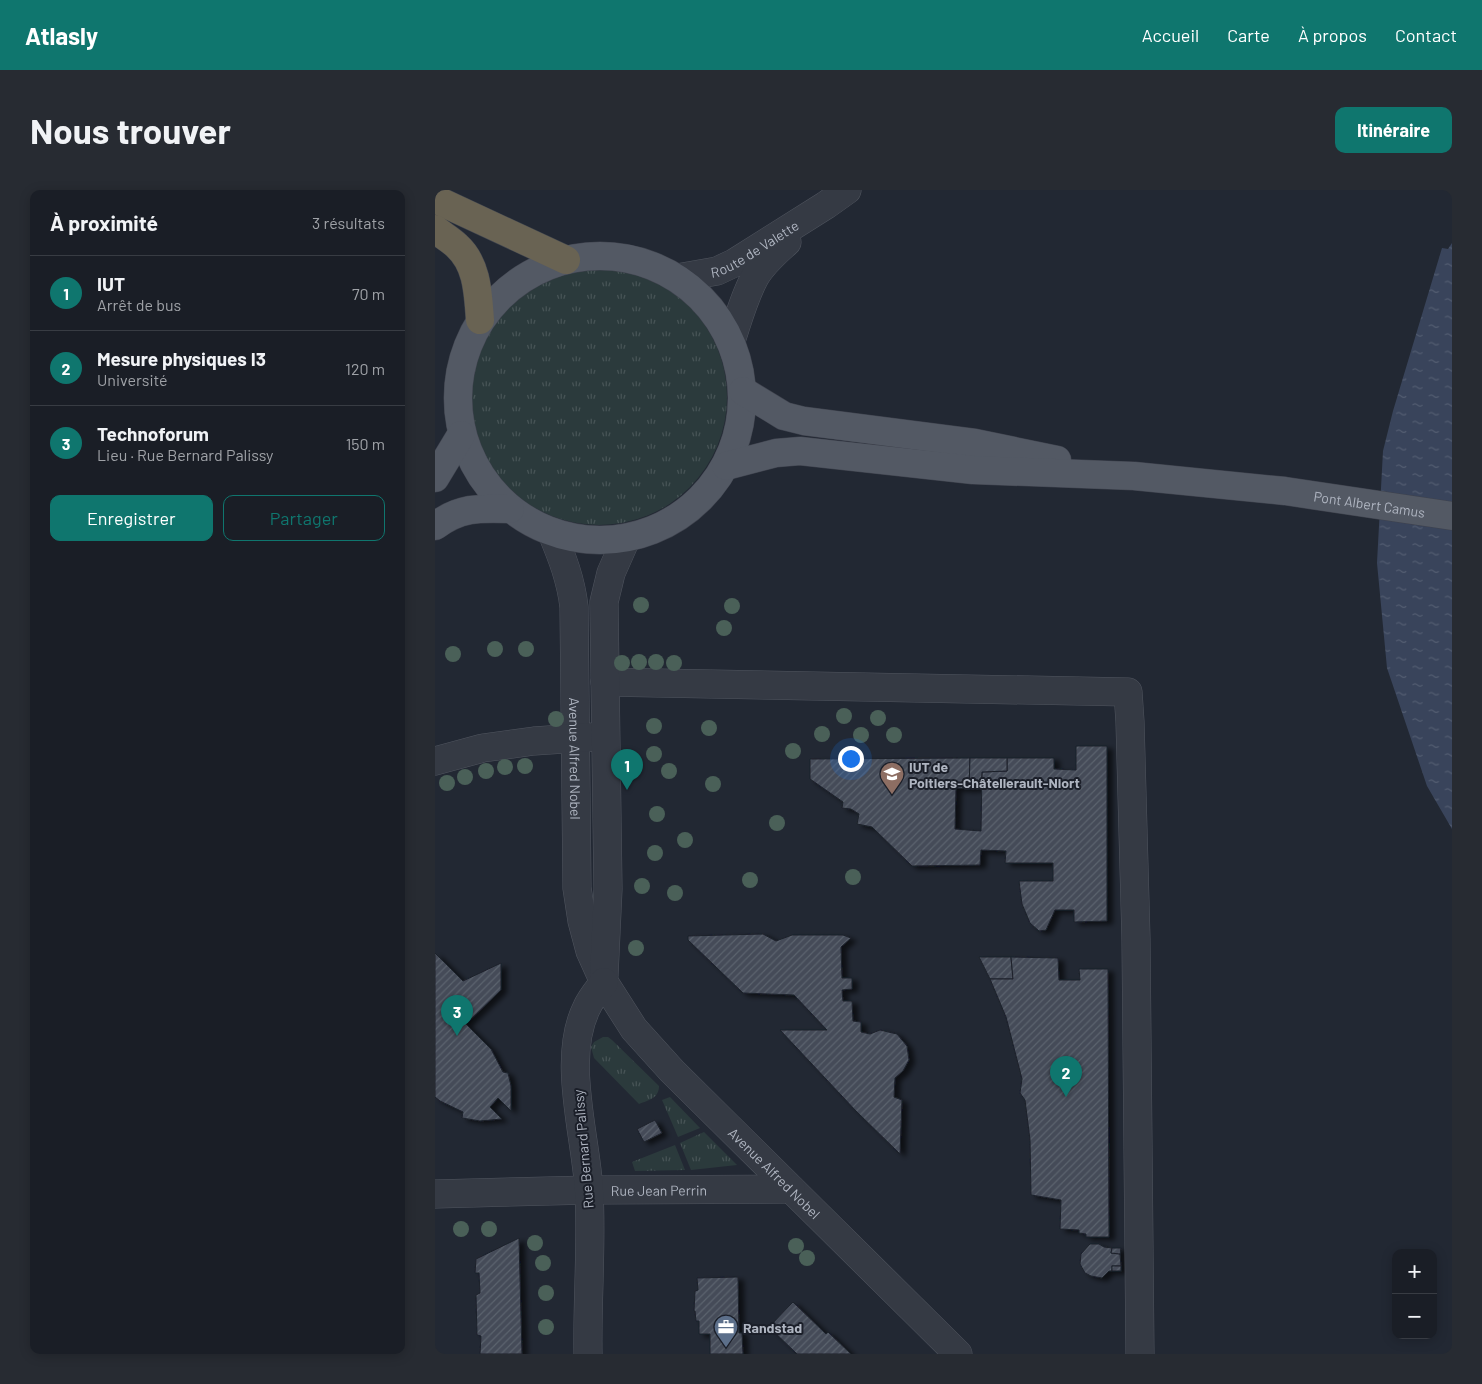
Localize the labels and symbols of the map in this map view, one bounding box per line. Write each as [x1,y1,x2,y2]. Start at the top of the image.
street label: Route de Valette [709,216,801,280]
street label: Pont Albert Camus [1313,487,1427,520]
street label: Avenue Alfred Nobel [566,697,585,820]
your location [838,746,864,772]
pin: 1 [611,749,643,790]
place label: IUT de Poitiers-Châtellerault-Niort [909,758,1080,791]
school or university icon: IUT de Poitiers-Châtellerault-Niort [879,761,905,795]
pin: 3 [441,995,473,1036]
pin: 2 [1050,1056,1082,1097]
street label: Rue Bernard Palissy [569,1088,597,1209]
street label: Avenue Alfred Nobel [725,1124,824,1222]
street label: Rue Jean Perrin [611,1181,707,1198]
office icon: Randstad [713,1314,739,1348]
place label: Randstad [743,1319,802,1336]

